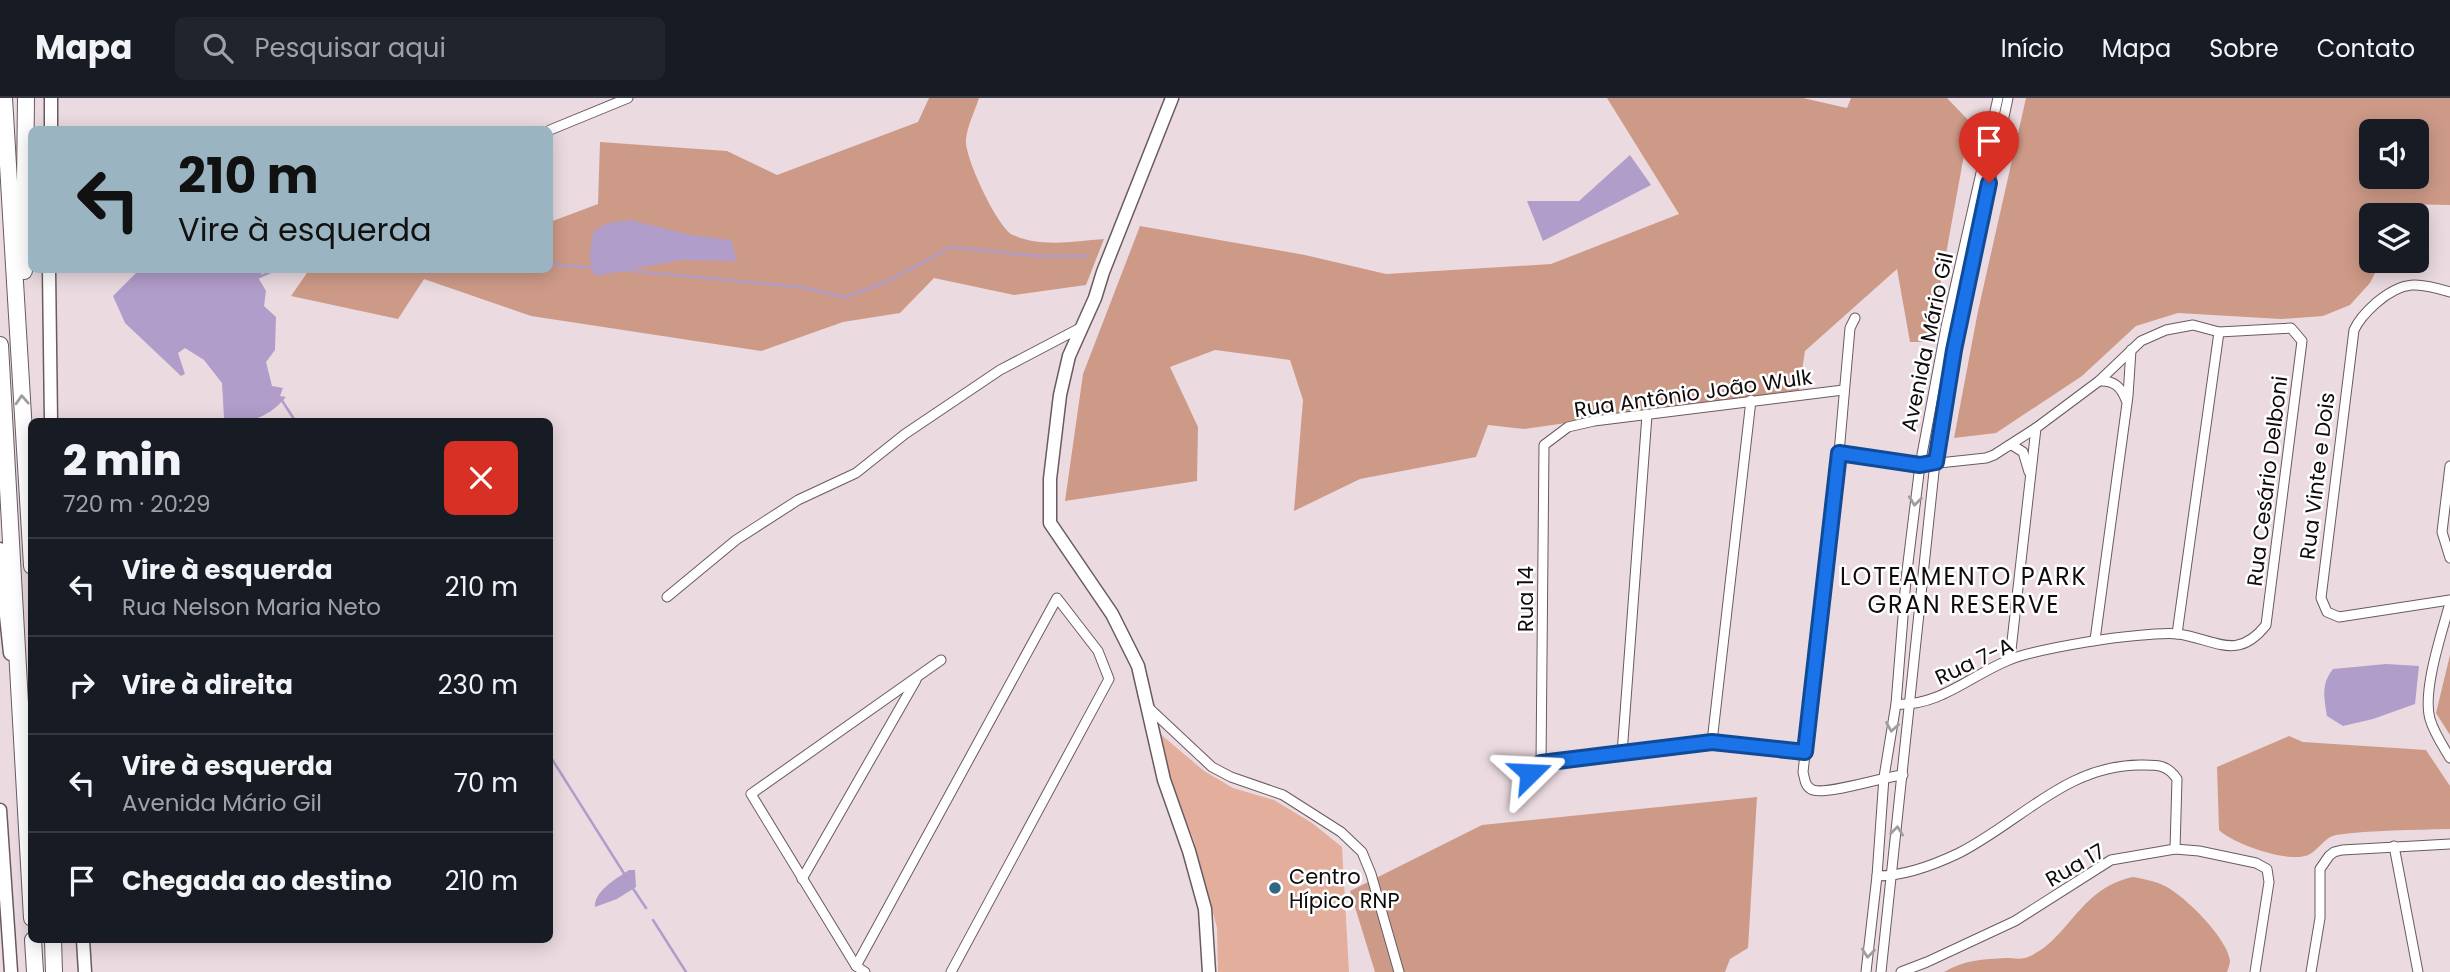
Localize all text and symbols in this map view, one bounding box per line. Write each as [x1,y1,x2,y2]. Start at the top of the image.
search box [175,17,665,80]
text: Mapa [35,24,133,71]
icon: search [199,29,237,67]
text: Pesquisar aqui [255,30,446,66]
text: Início [2001,32,2064,65]
text: Mapa [2102,32,2171,65]
text: Sobre [2209,32,2279,65]
text: Contato [2317,32,2415,65]
pin [1959,111,2019,183]
map controls [2359,119,2429,273]
button: sound [2359,119,2429,189]
icon: arrive [1970,122,2008,160]
text: 210 m [178,142,319,210]
icon: left [63,154,154,245]
button: layers [2359,203,2429,273]
text: Vire à esquerda [178,207,432,252]
street label: Avenida Mário Gil [1894,250,1960,434]
street label: Rua Antônio João Wulk [1572,362,1814,424]
street label: Rua Cesário Delboni [2240,374,2294,588]
street label: Rua Vinte e Dois [2292,391,2342,561]
one-way arrow [15,395,30,406]
text: 2 min [63,431,181,490]
button: close [444,441,518,515]
text: 720 m · 20:29 [63,488,211,520]
one-way arrow [1908,495,1923,507]
text: Vire à esquerda [122,552,333,588]
district label: LOTEAMENTO PARK GRAN RESERVE [1840,560,2088,621]
street label: Rua 14 [1511,566,1540,632]
icon: left [63,568,101,606]
text: 210 m [445,569,518,605]
text: Rua Nelson Maria Neto [122,591,381,623]
street label: Rua 7-A [1930,630,2018,692]
icon: right [63,666,101,704]
text: Vire à direita [122,667,293,703]
text: 230 m [438,667,518,703]
one-way arrow [1885,721,1900,733]
position arrow [1493,736,1567,810]
text: Vire à esquerda [122,748,333,784]
icon: left [63,764,101,802]
text: 70 m [454,765,518,801]
text: Avenida Mário Gil [122,787,322,819]
one-way arrow [1889,825,1904,836]
street label: Rua 17 [2040,836,2110,894]
icon: arrive [63,862,101,900]
place label: Centro Hípico RNP [1289,862,1400,915]
text: Chegada ao destino [122,863,392,899]
text: 210 m [445,863,518,899]
marker: Centro Hípico RNP [1267,880,1283,896]
one-way arrow [1861,948,1876,959]

